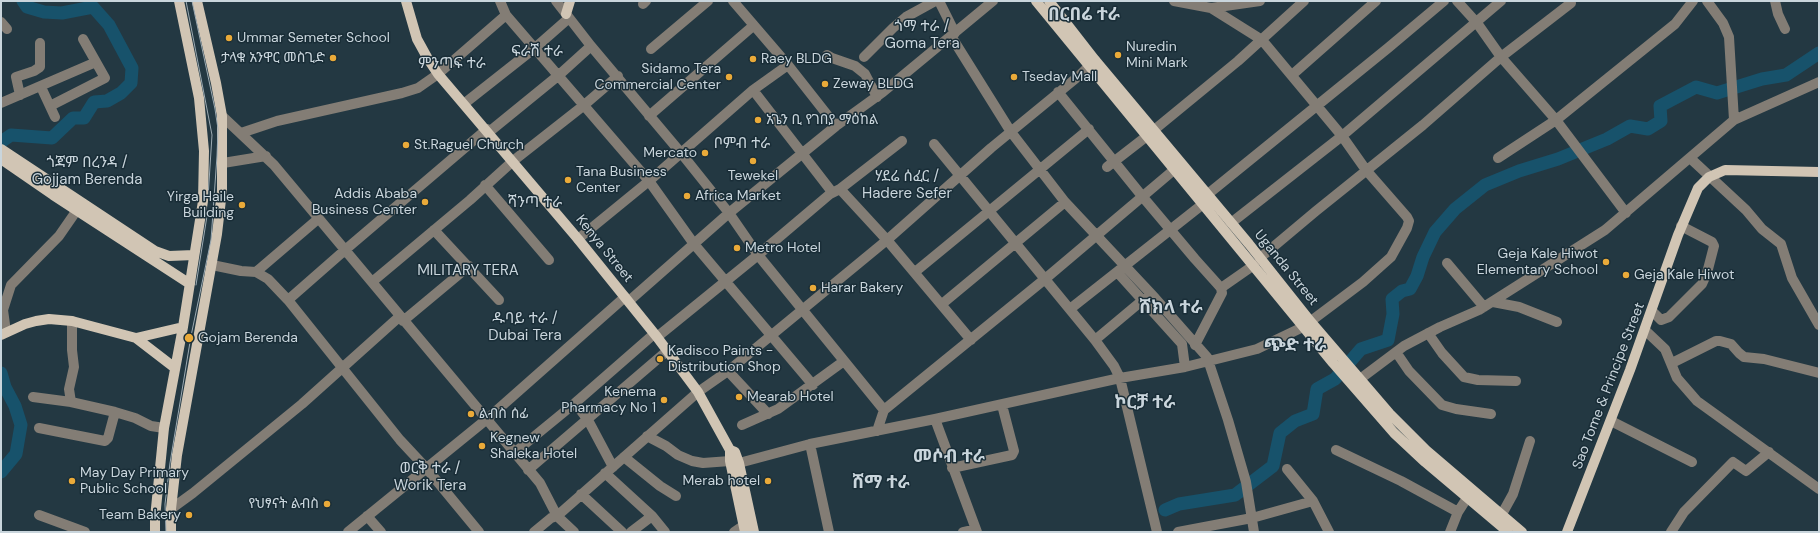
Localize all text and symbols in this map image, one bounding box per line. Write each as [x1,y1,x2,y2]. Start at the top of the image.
district label: በርበሬ ተራ [1048,4,1120,26]
district label: ጎማ ተራ / Goma Tera [880,18,964,53]
place label: Ummar Semeter School [237,30,390,46]
marker: Ummar Semeter School [224,33,234,43]
place label: Nuredin Mini Mark [1126,39,1188,72]
district label: ፍራሽ ተራ [511,43,563,61]
place label: ታላቁ አንዋር መስጊድ [221,50,325,66]
marker: Nuredin Mini Mark [1113,50,1123,60]
place label: Raey BLDG [761,51,832,67]
marker: ታላቁ አንዋር መስጊድ [328,53,338,63]
marker: Raey BLDG [748,54,758,64]
district label: ምንጣፍ ተራ [418,55,486,73]
place label: Sidamo Tera Commercial Center [595,61,721,94]
place label: Tseday Mall [1022,69,1097,85]
marker: Sidamo Tera Commercial Center [724,72,734,82]
marker: Tseday Mall [1009,72,1019,82]
place label: Zeway BLDG [833,76,914,92]
marker: Zeway BLDG [820,79,830,89]
place label: አጌን ቢ የገበያ ማዕከል [766,112,878,128]
marker: አጌን ቢ የገበያ ማዕከል [753,115,763,125]
district label: ቦምብ ተራ [714,135,770,153]
place label: St.Raguel Church [414,137,524,153]
marker: St.Raguel Church [401,140,411,150]
place label: Mercato [643,145,697,161]
marker: Mercato [700,148,710,158]
district label: ጎጃም በረንዳ / Gojjam Berenda [25,154,149,189]
marker: Tewekel [748,156,758,166]
place label: Tana Business Center [576,164,667,196]
place label: Tewekel [728,168,778,184]
district label: ሃደሬ ሰፈር / Hadere Sefer [856,168,958,203]
marker: Tana Business Center [563,175,573,185]
place label: Addis Ababa Business Center [312,186,417,218]
place label: Africa Market [695,188,781,204]
place label: Yirga Haile Building [167,189,234,222]
marker: Africa Market [682,191,692,201]
district label: ሻንጣ ተራ [508,194,562,212]
marker: Addis Ababa Business Center [420,197,430,207]
marker: Yirga Haile Building [237,200,247,210]
street label: Kenya Street [572,212,636,286]
street label: Uganda Street [1250,227,1322,309]
place label: Metro Hotel [745,240,821,256]
marker: Metro Hotel [732,243,742,253]
place label: Geja Kale Hiwot Elementary School [1477,246,1598,278]
marker: Geja Kale Hiwot Elementary School [1601,257,1611,267]
district label: MILITARY TERA [411,262,525,280]
place label: Geja Kale Hiwot [1634,267,1734,283]
marker: Geja Kale Hiwot [1621,270,1631,280]
place label: Harar Bakery [821,280,903,296]
marker: Harar Bakery [808,283,818,293]
district label: ሸክላ ተራ [1139,297,1203,319]
street label: Sao Tome & Principe Street [1569,300,1649,472]
district label: ዱባይ ተራ / Dubai Tera [483,310,567,345]
place label: Gojam Berenda [198,330,298,346]
marker: Gojam Berenda [183,332,195,344]
district label: ጭድ ተራ [1264,335,1326,357]
place label: Kadisco Paints - Distribution Shop [668,343,781,376]
marker: Kadisco Paints - Distribution Shop [655,354,665,364]
place label: Kenema Pharmacy No 1 [561,384,656,416]
place label: Mearab Hotel [747,389,834,405]
marker: Mearab Hotel [734,392,744,402]
district label: ኮርቻ ተራ [1114,392,1176,414]
marker: Kenema Pharmacy No 1 [659,395,669,405]
place label: ልብስ ሰፊ [479,406,528,422]
marker: ልብስ ሰፊ [466,409,476,419]
place label: Kegnew Shaleka Hotel [490,430,577,462]
marker: Kegnew Shaleka Hotel [477,441,487,451]
district label: መሶብ ተራ [913,446,985,468]
district label: ወርቅ ተራ / Worik Tera [389,460,471,495]
place label: May Day Primary Public School [80,465,189,498]
district label: ሸማ ተራ [852,472,910,494]
place label: Merab hotel [683,473,760,489]
marker: May Day Primary Public School [67,476,77,486]
marker: Merab hotel [763,476,773,486]
place label: የህፃናት ልብስ [248,496,319,512]
marker: የህፃናት ልብስ [322,499,332,509]
place label: Team Bakery [99,507,181,523]
marker: Team Bakery [184,510,194,520]

